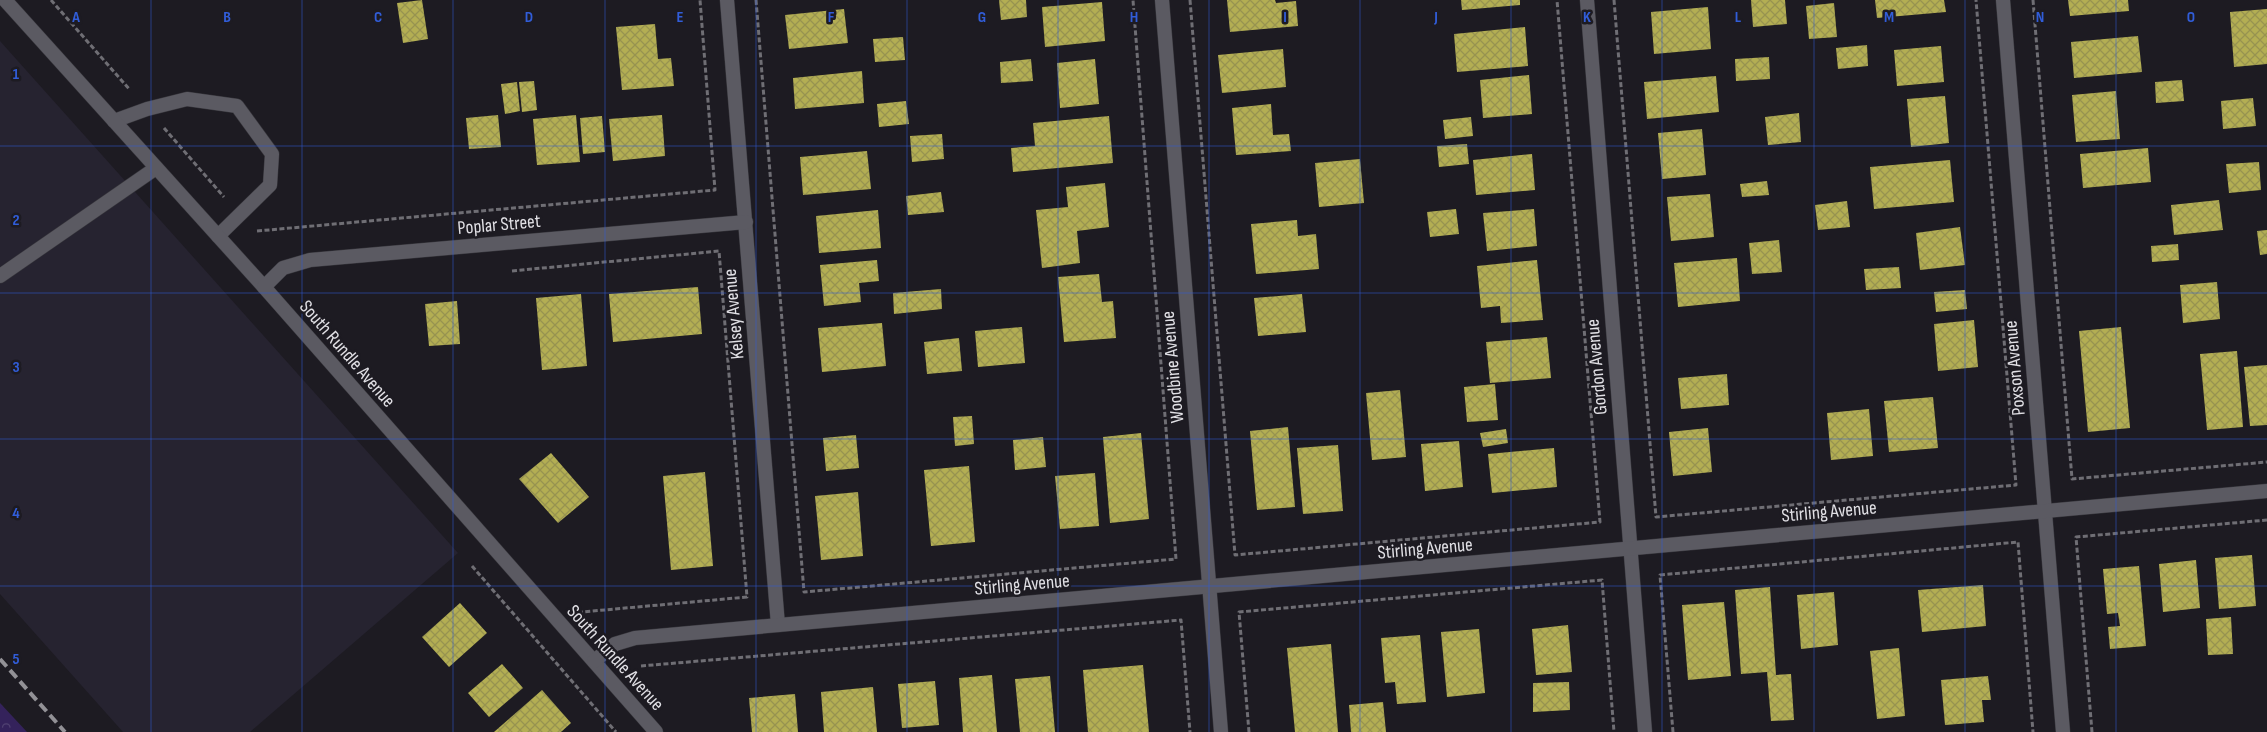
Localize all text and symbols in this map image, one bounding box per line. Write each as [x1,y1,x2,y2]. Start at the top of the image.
text: A [71,8,80,27]
text: B [223,8,231,27]
text: C [374,8,382,27]
text: D [525,8,533,27]
text: E [677,8,684,27]
text: F [828,8,835,27]
text: G [978,8,986,27]
text: H [1130,8,1138,27]
text: I [1283,8,1287,27]
text: J [1433,8,1438,27]
text: K [1583,8,1591,27]
text: L [1735,8,1742,27]
text: M [1884,8,1894,27]
text: N [2036,8,2044,27]
text: O [2187,8,2195,27]
text: 1 [13,65,20,84]
street label: Poplar Street [457,210,542,240]
text: 2 [12,211,20,230]
street label: Kelsey Avenue [719,268,749,360]
street label: South Rundle Avenue [294,296,400,412]
street label: Woodbine Avenue [1157,310,1189,424]
street label: Gordon Avenue [1581,318,1613,416]
street label: Poxson Avenue [1999,320,2031,416]
text: 3 [12,358,20,377]
street label: Stirling Avenue [1780,496,1878,528]
text: 4 [12,504,20,523]
street label: Stirling Avenue [1376,533,1474,565]
street label: Stirling Avenue [973,569,1071,601]
street label: South Rundle Avenue [562,600,668,716]
text: 5 [12,650,20,669]

